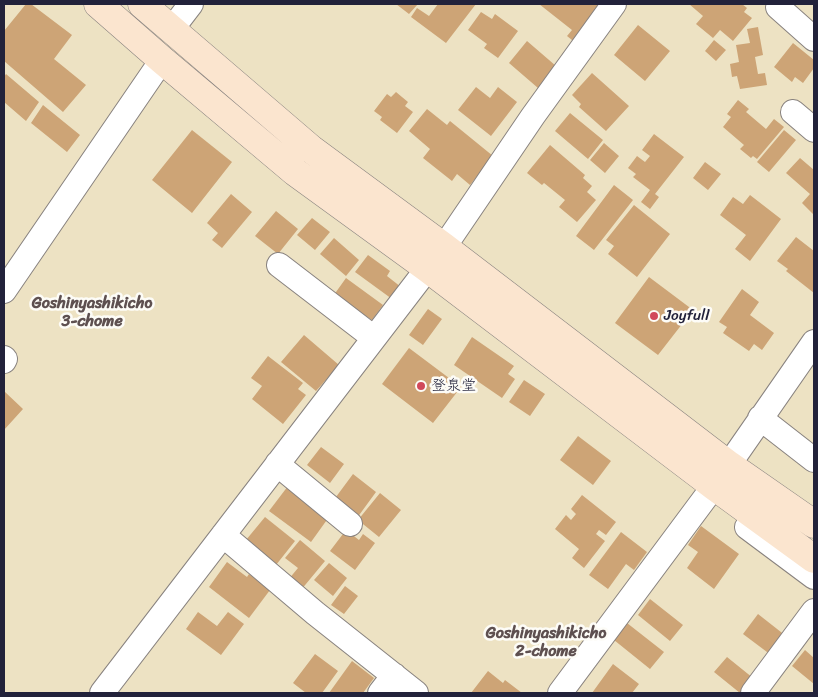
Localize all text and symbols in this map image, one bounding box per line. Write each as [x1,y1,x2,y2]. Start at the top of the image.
district label: Goshinyashikicho 3-chome [32,294,152,332]
place label: Joyfull [664,307,710,325]
marker: Joyfull [648,310,660,322]
place label: 登泉堂 [431,377,476,395]
marker: 登泉堂 [415,380,427,392]
district label: Goshinyashikicho 2-chome [486,624,606,662]

